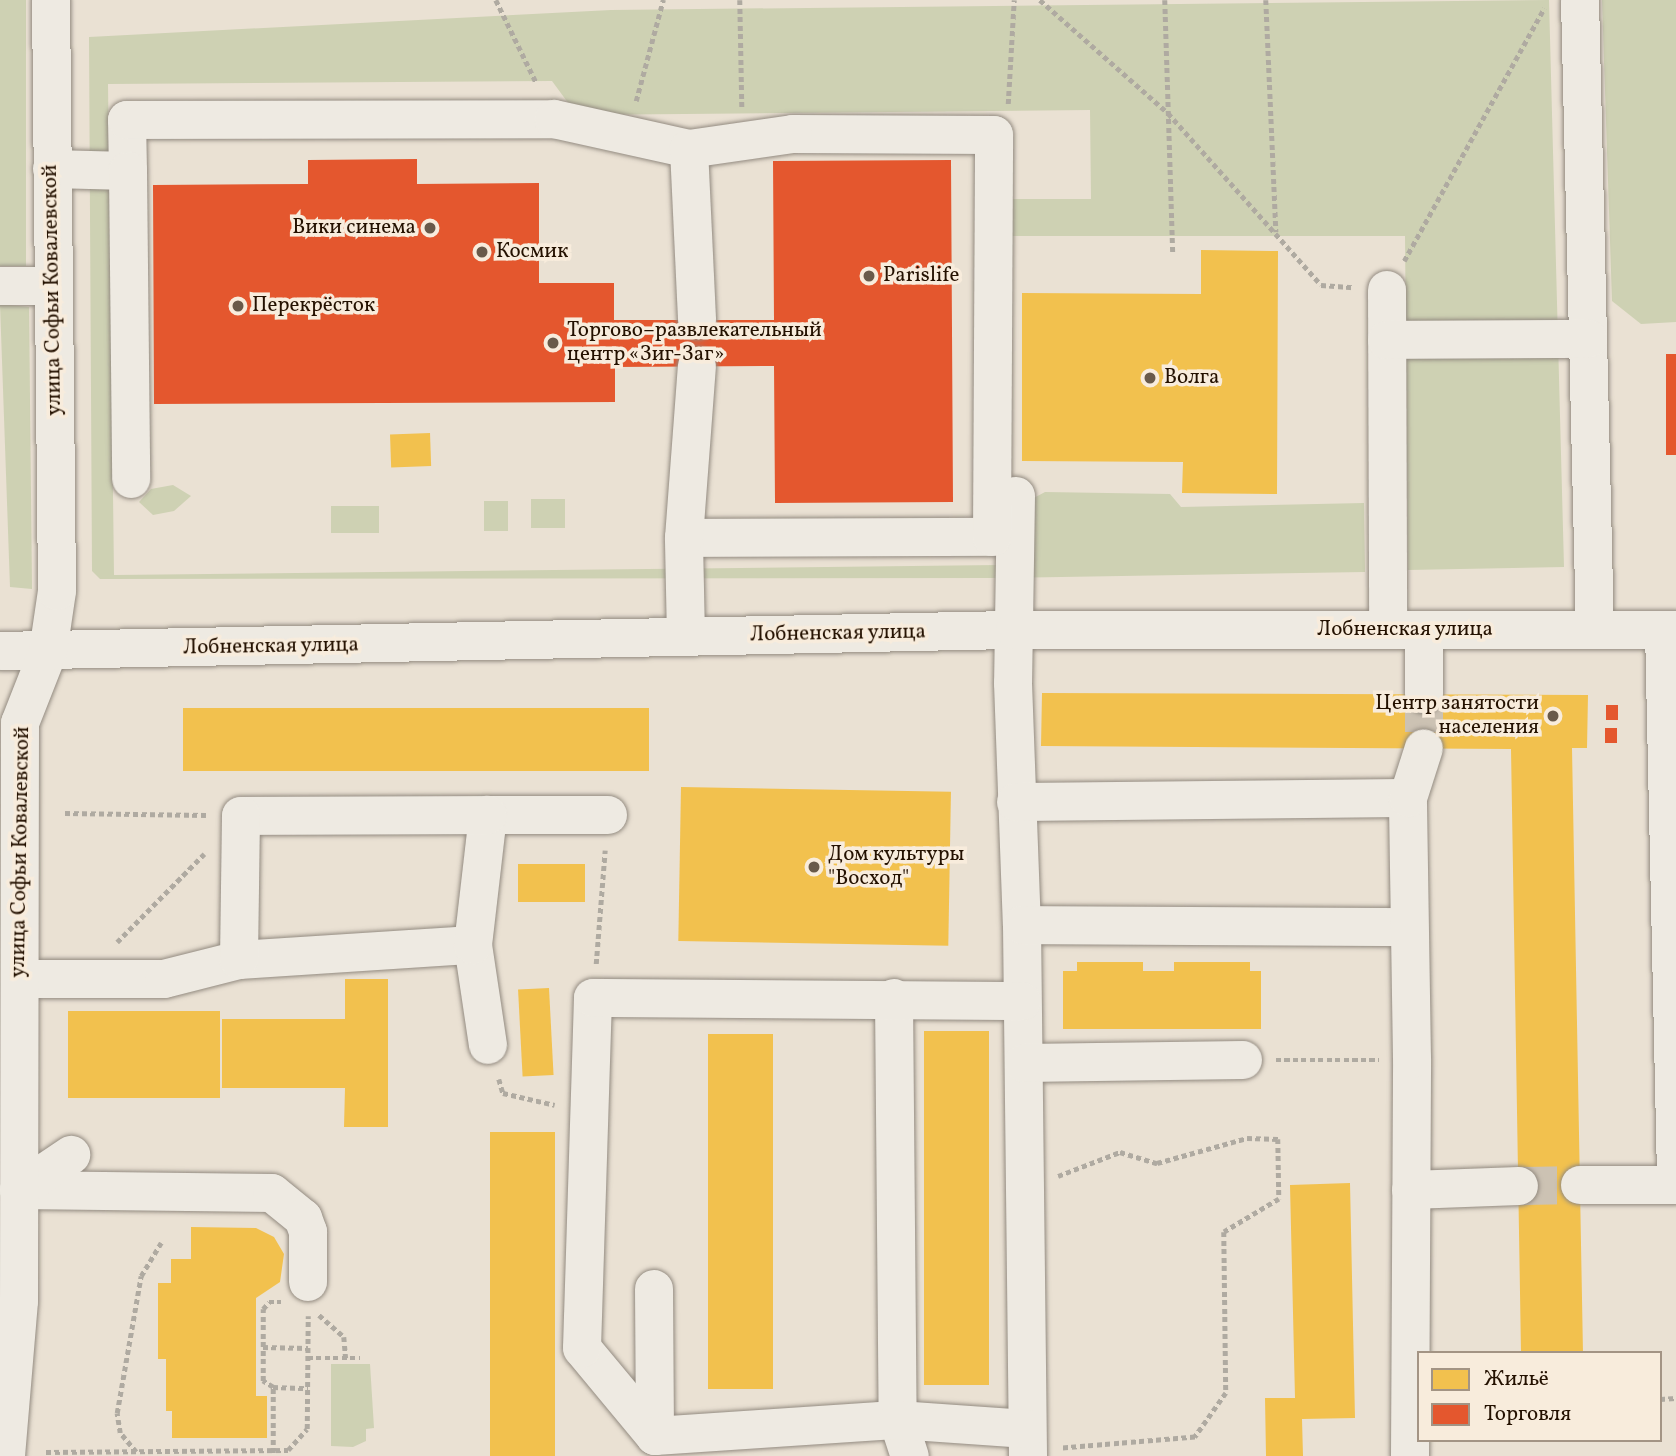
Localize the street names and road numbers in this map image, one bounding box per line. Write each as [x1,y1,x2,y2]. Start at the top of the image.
street label: улица Софьи Ковалевской [38,164,68,416]
street label: Лобненская улица [1317,617,1493,643]
street label: Лобненская улица [749,620,927,648]
street label: Лобненская улица [182,633,360,661]
street label: улица Софьи Ковалевской [6,726,36,978]

